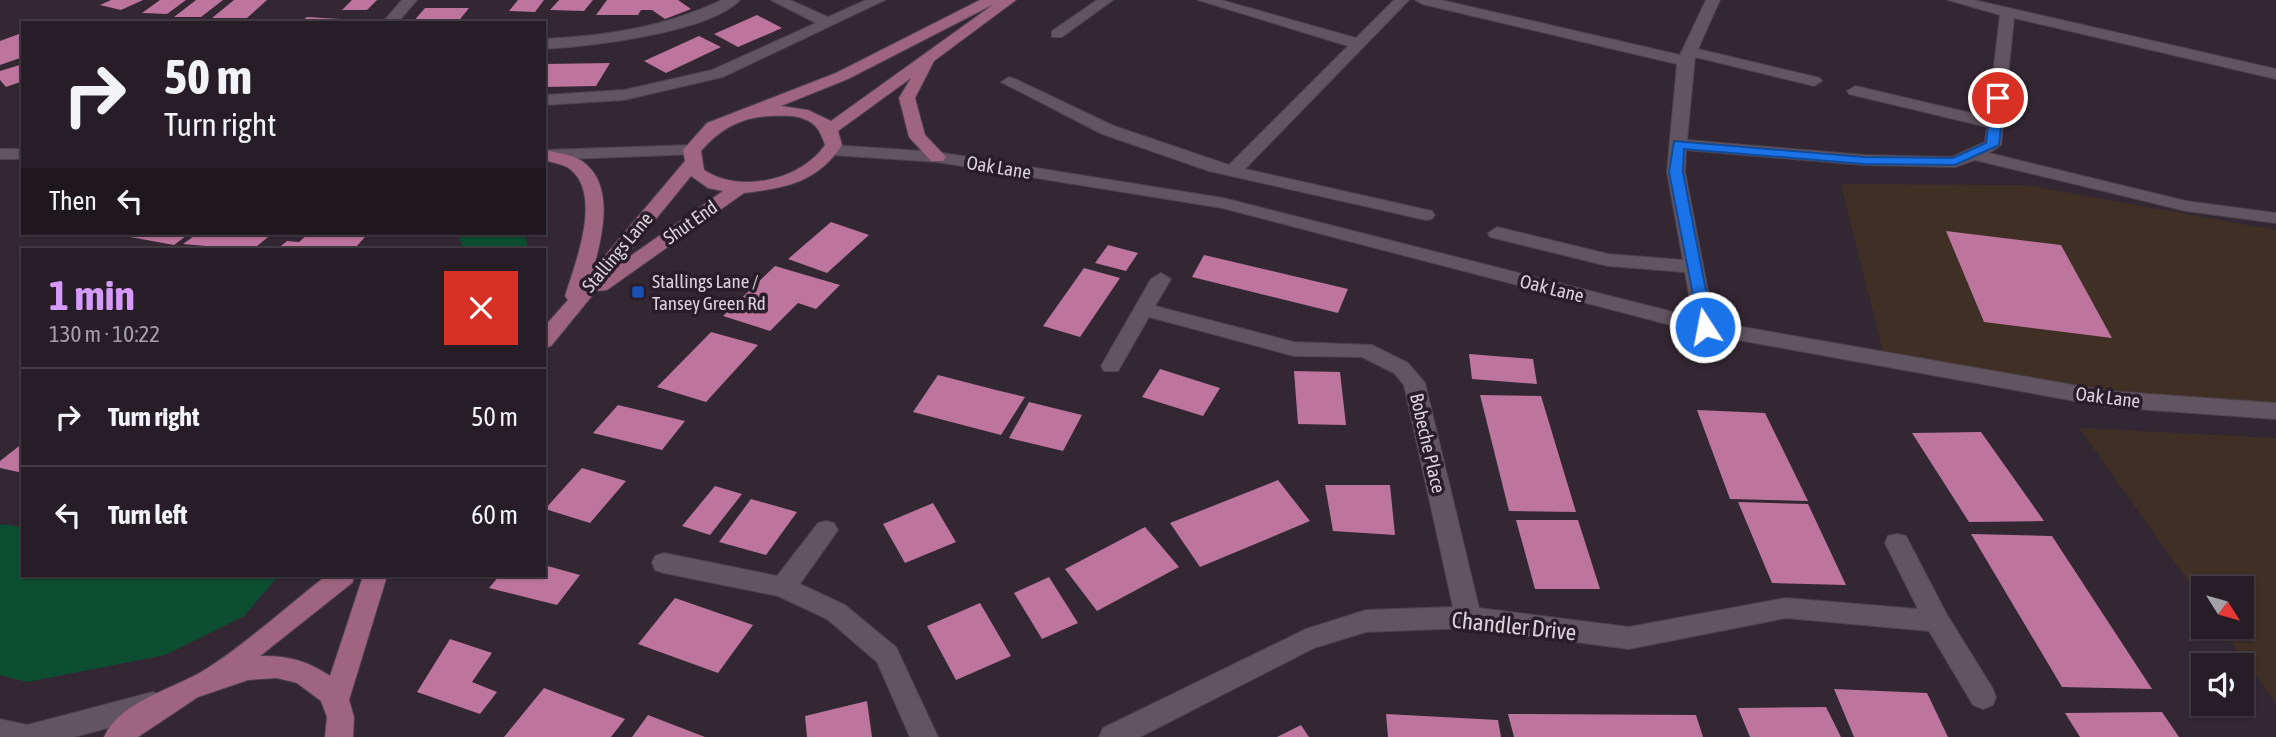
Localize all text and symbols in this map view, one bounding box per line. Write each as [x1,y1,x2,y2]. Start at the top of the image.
text: 50 m [164,48,252,104]
icon: right [49,49,140,140]
pin [1968,68,2028,128]
icon: arrive [1979,79,2017,117]
text: Turn right [164,106,277,143]
street label: Oak Lane [965,151,1033,183]
icon: left [111,182,149,220]
text: Then [49,186,97,216]
street label: Shut End [659,196,721,248]
street label: Stallings Lane [577,208,657,296]
street label: Oak Lane [1518,269,1586,307]
place label: Stallings Lane / Tansey Green Rd [652,270,766,314]
text: 1 min [49,271,135,319]
button: close [444,271,518,345]
marker: Stallings Lane / Tansey Green Rd [630,284,646,300]
position arrow [1668,290,1742,364]
text: 130 m · 10:22 [49,321,160,347]
street label: Oak Lane [2074,382,2142,412]
street label: Bobeche Place [1406,391,1450,495]
icon: right [49,398,87,436]
text: Turn right [108,402,199,432]
text: 50 m [471,402,518,432]
icon: left [49,496,87,534]
text: Turn left [108,500,188,530]
text: 60 m [471,500,518,530]
north arrow [2191,576,2254,639]
map controls [2191,576,2254,716]
street label: Chandler Drive [1450,607,1578,645]
button: sound [2191,653,2254,716]

